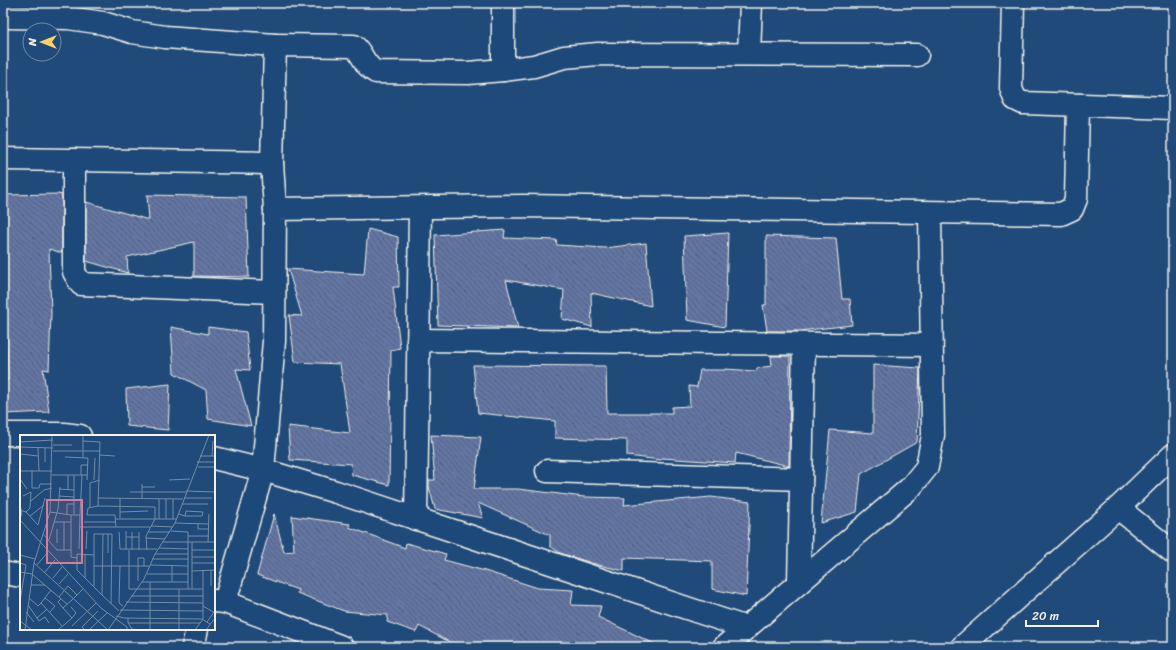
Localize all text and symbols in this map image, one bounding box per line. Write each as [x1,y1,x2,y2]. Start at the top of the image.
north arrow [22,22,62,62]
text: N [23,38,42,47]
inset map [20,435,215,630]
scale bar [1026,602,1098,628]
text: 20 m [1032,605,1059,627]

